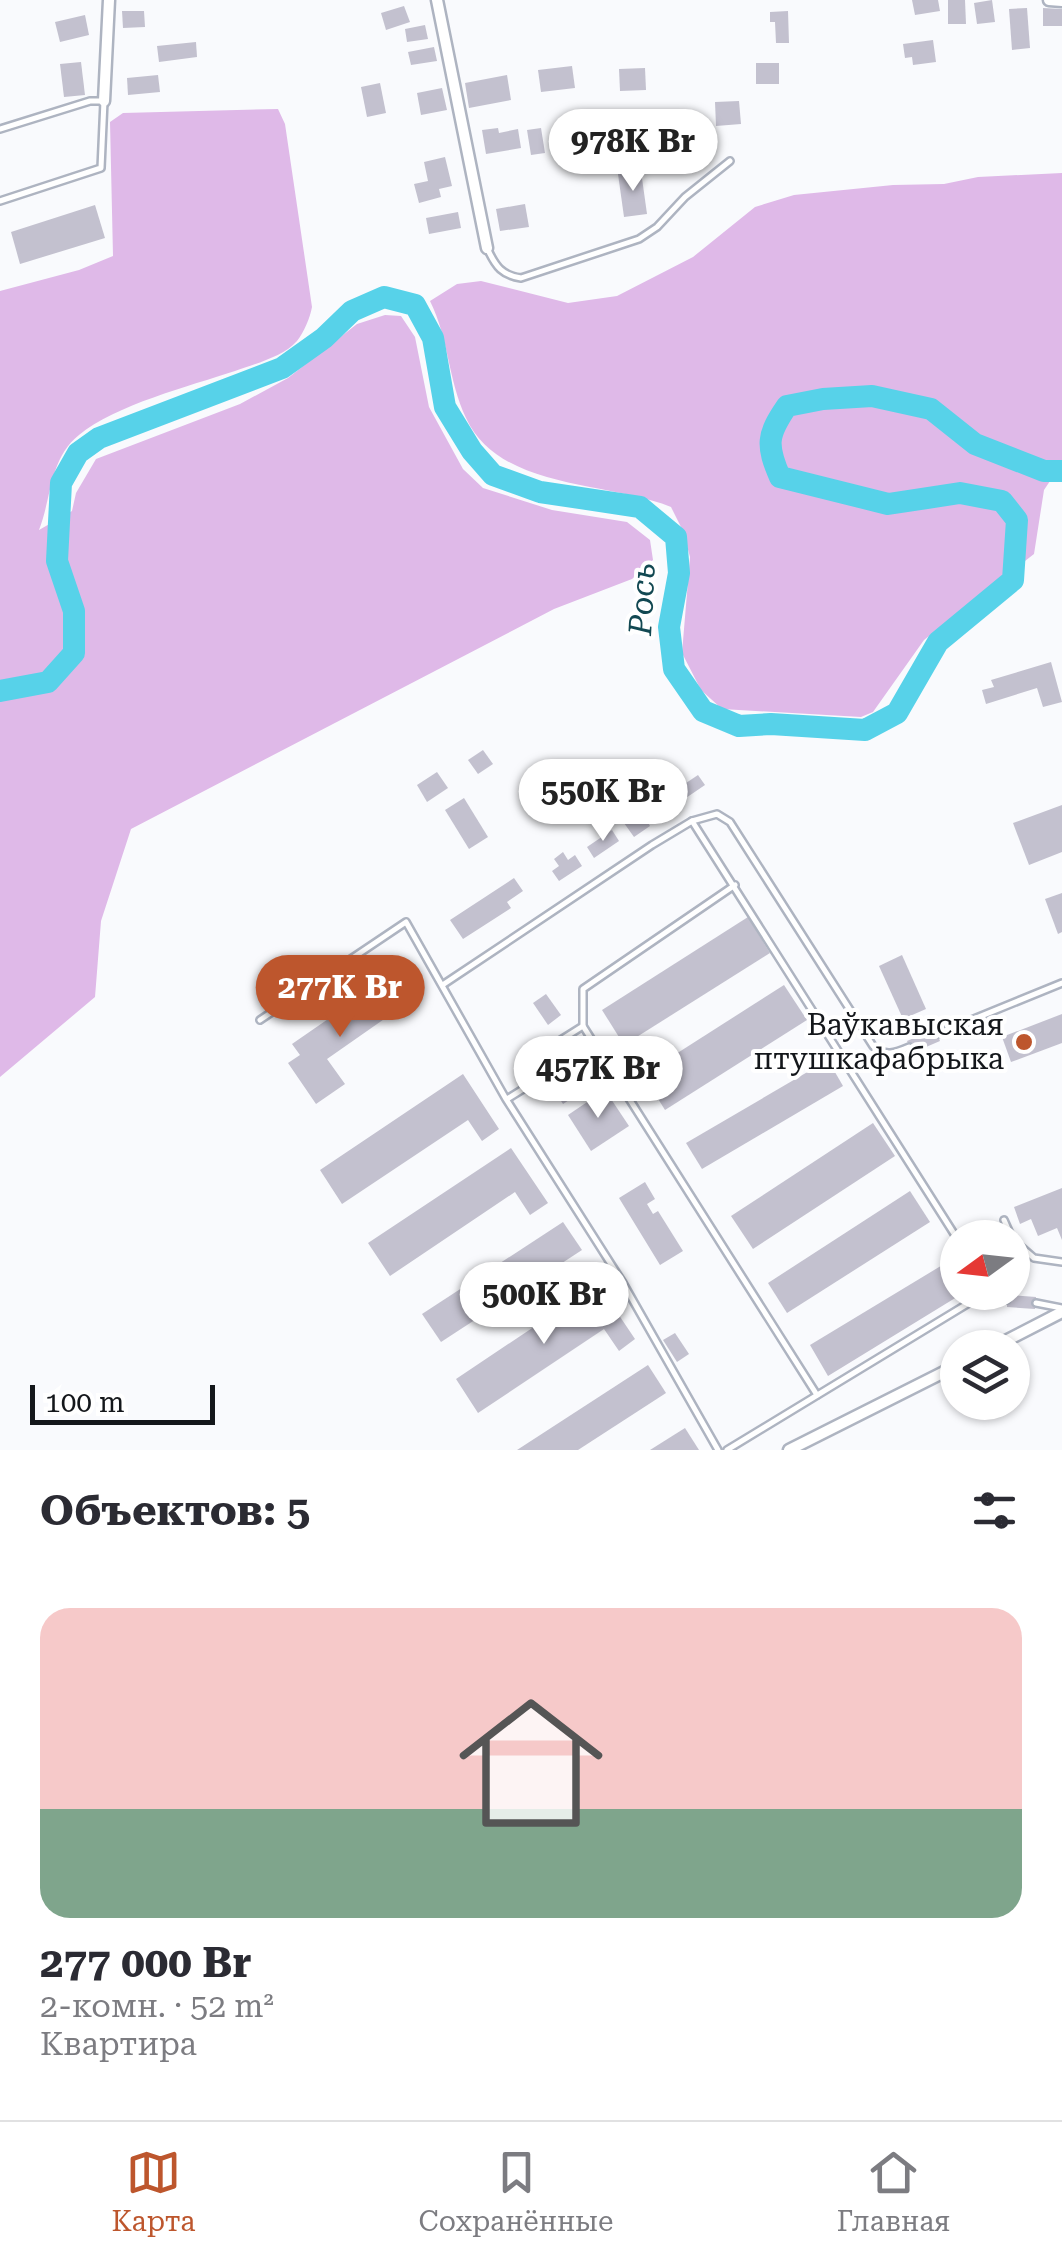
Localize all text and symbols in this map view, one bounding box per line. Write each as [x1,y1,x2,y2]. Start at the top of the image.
pin: 978K Br [541,109,725,194]
text: 978K Br [571,122,695,160]
water label: Рось [621,562,663,637]
pin: 550K Br [511,759,695,844]
text: 550K Br [541,772,665,810]
pin: 277K Br [248,955,432,1040]
text: 277K Br [278,968,402,1006]
place label: Ваўкавыская птушкафабрыка [754,1007,1004,1076]
marker: Ваўкавыская птушкафабрыка [1013,1031,1035,1053]
pin: 457K Br [506,1036,690,1121]
text: 457K Br [536,1049,660,1087]
north arrow [940,1220,1030,1310]
map controls [940,1220,1030,1420]
pin: 500K Br [452,1262,636,1347]
text: 500K Br [482,1275,606,1313]
button: layers [940,1330,1030,1420]
scale bar [30,1380,215,1424]
text: 100 m [45,1386,125,1419]
icon: filters [967,1483,1022,1538]
text: Объектов: 5 [40,1486,310,1535]
icon: home [441,1673,621,1853]
text: 277 000 Br [40,1938,252,1987]
text: 2-комн. · 52 m² [40,1987,274,2025]
text: Квартира [40,2025,197,2063]
tab: Карта [112,2145,195,2238]
tab: Сохранённые [419,2145,613,2238]
tab: Главная [837,2145,950,2238]

